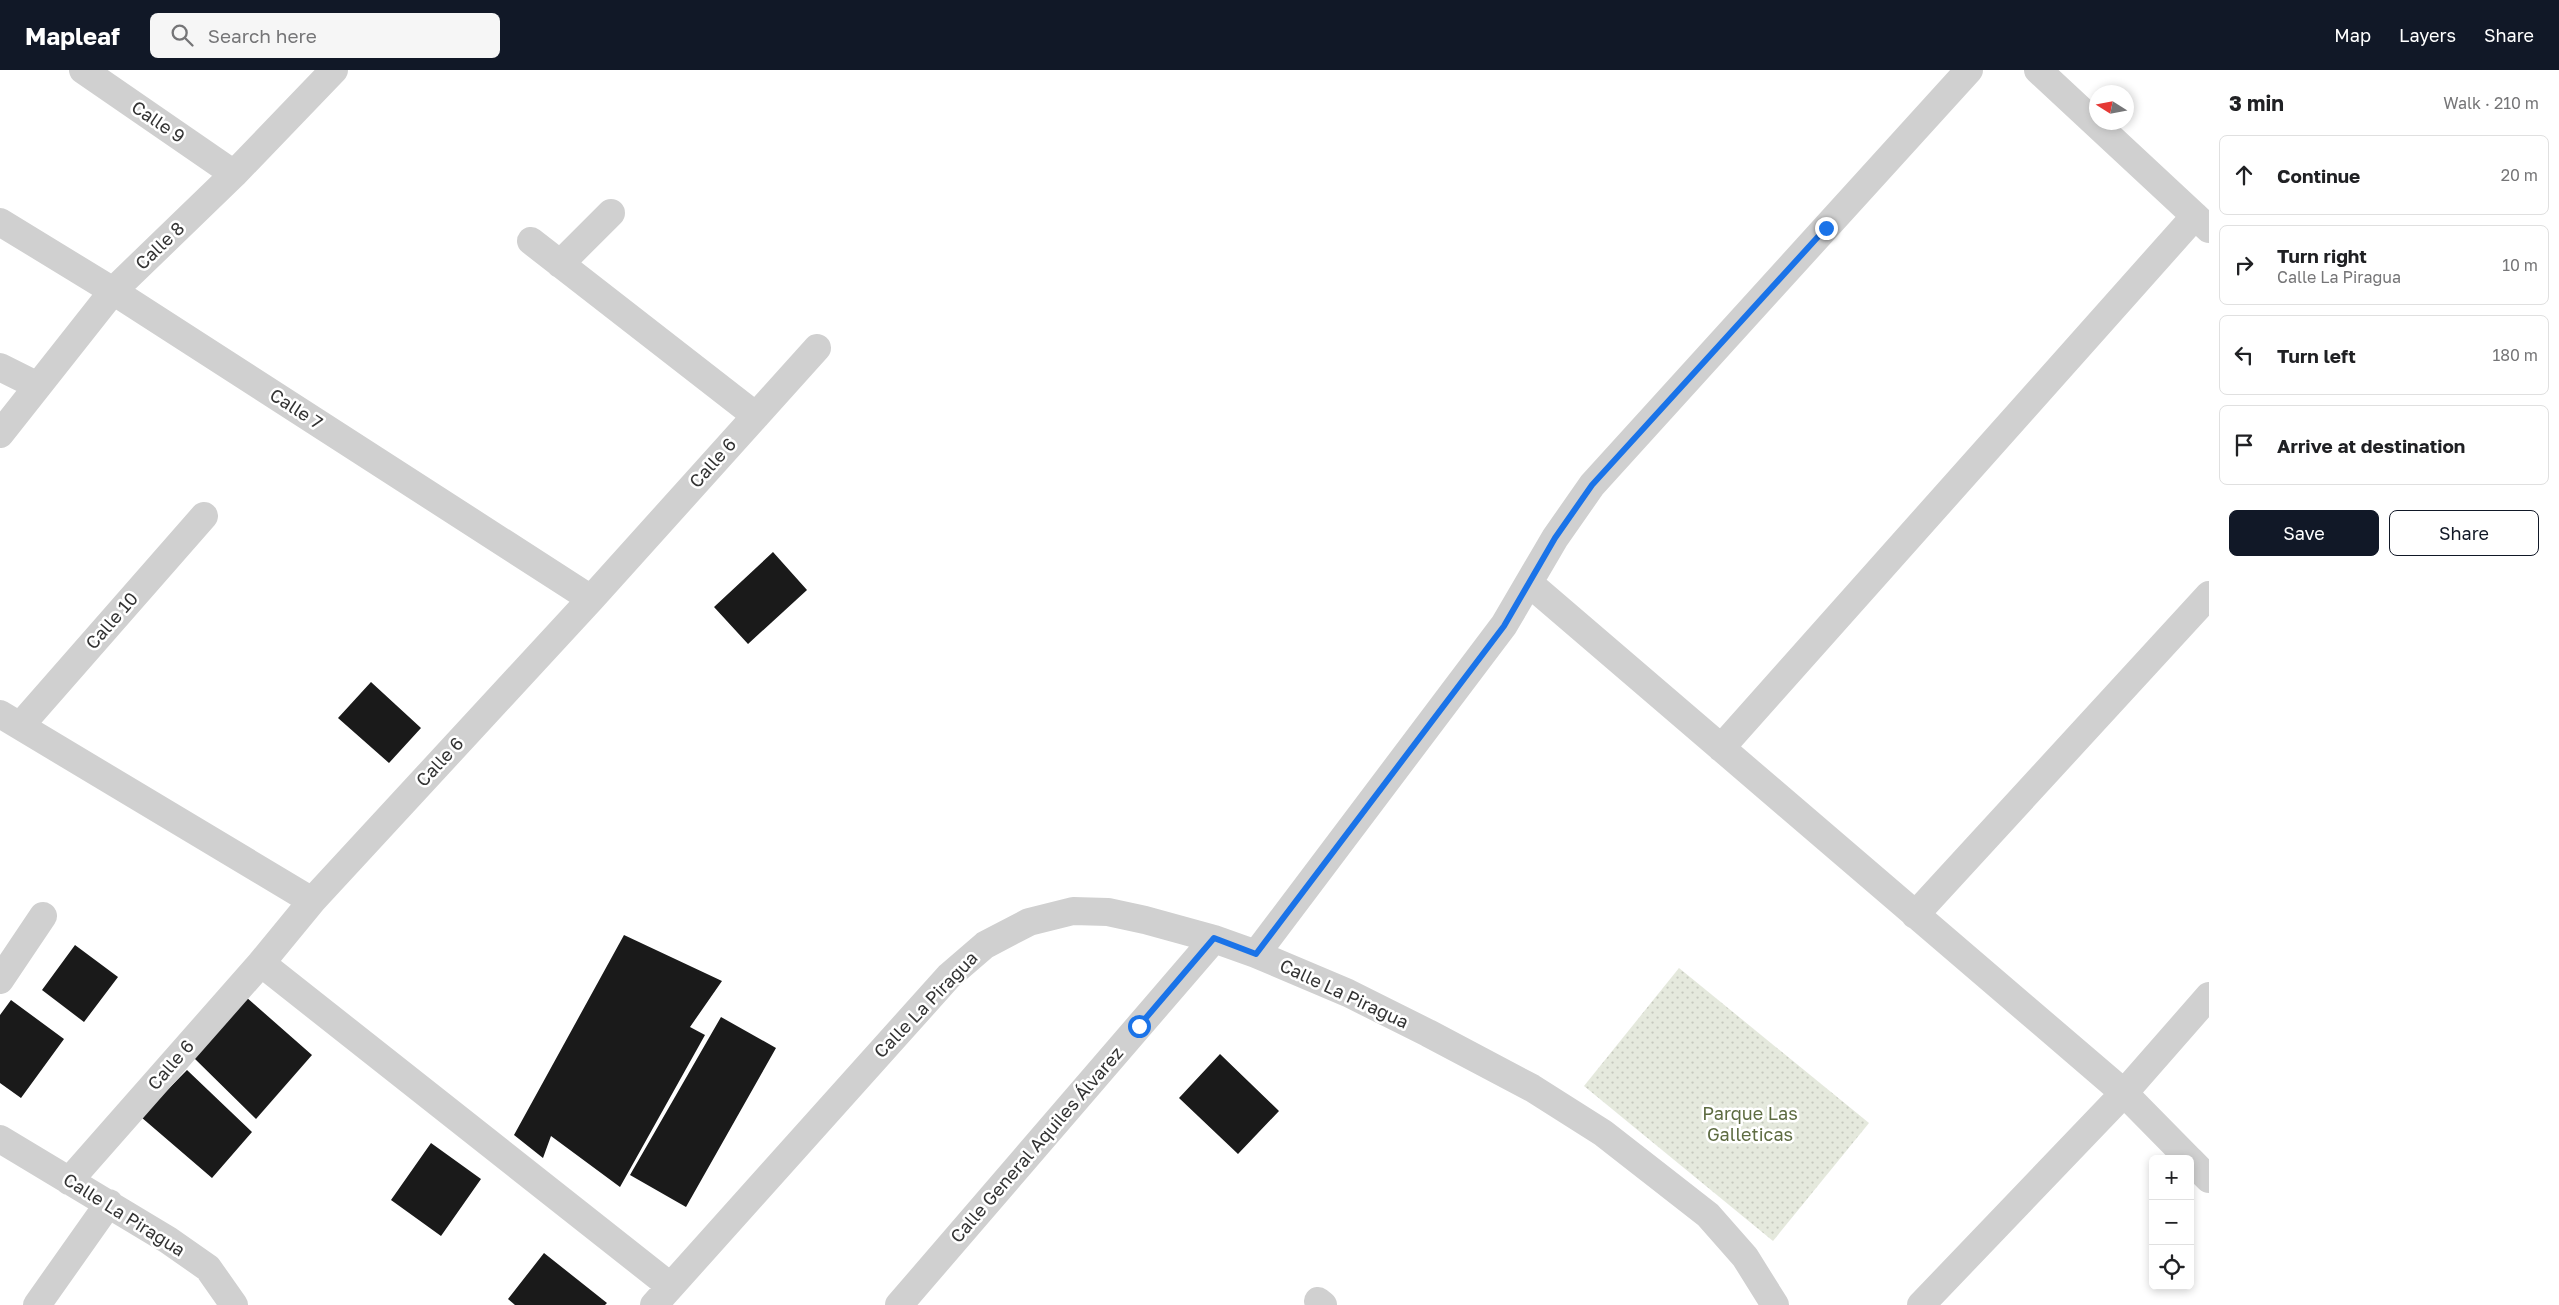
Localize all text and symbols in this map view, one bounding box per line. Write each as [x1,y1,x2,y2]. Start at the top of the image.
search box [150,13,500,58]
text: Mapleaf [25,21,120,50]
icon: search [168,21,196,49]
text: Search here [208,24,317,47]
text: Map [2334,24,2371,46]
text: Layers [2399,24,2456,46]
text: Share [2484,24,2534,46]
north arrow [2089,85,2134,130]
text: 3 min [2229,90,2284,116]
text: Walk · 210 m [2443,93,2539,113]
street label: Calle 9 [128,95,189,147]
icon: ahead [2230,161,2258,189]
text: Continue [2277,164,2360,187]
text: 20 m [2501,165,2538,185]
street label: Calle 8 [130,217,188,274]
route end [1815,217,1838,240]
text: Turn right [2277,244,2367,267]
icon: right [2230,251,2258,279]
text: 10 m [2502,255,2538,275]
text: Calle La Piragua [2277,267,2401,287]
icon: left [2230,341,2258,369]
text: Turn left [2277,344,2356,367]
text: 180 m [2492,345,2538,365]
street label: Calle 7 [266,383,327,433]
icon: arrive [2230,431,2258,459]
street label: Calle 6 [684,433,740,492]
text: Arrive at destination [2277,434,2465,457]
button: Save [2229,510,2379,556]
button: Share [2389,510,2539,556]
street label: Calle 10 [80,587,142,653]
street label: Calle 6 [411,732,468,791]
street label: Calle La Piragua [869,946,982,1062]
street label: Calle La Piragua [1277,954,1412,1033]
route start [1128,1015,1151,1038]
street label: Calle 6 [142,1035,198,1094]
street label: Calle General Aquiles Álvarez [945,1042,1127,1247]
park label: Parque Las Galleticas [1702,1102,1798,1145]
map controls [2149,1155,2194,1290]
button: + [2149,1155,2194,1200]
street label: Calle La Piragua [60,1168,190,1260]
button: − [2149,1200,2194,1245]
button: locate [2149,1245,2194,1290]

